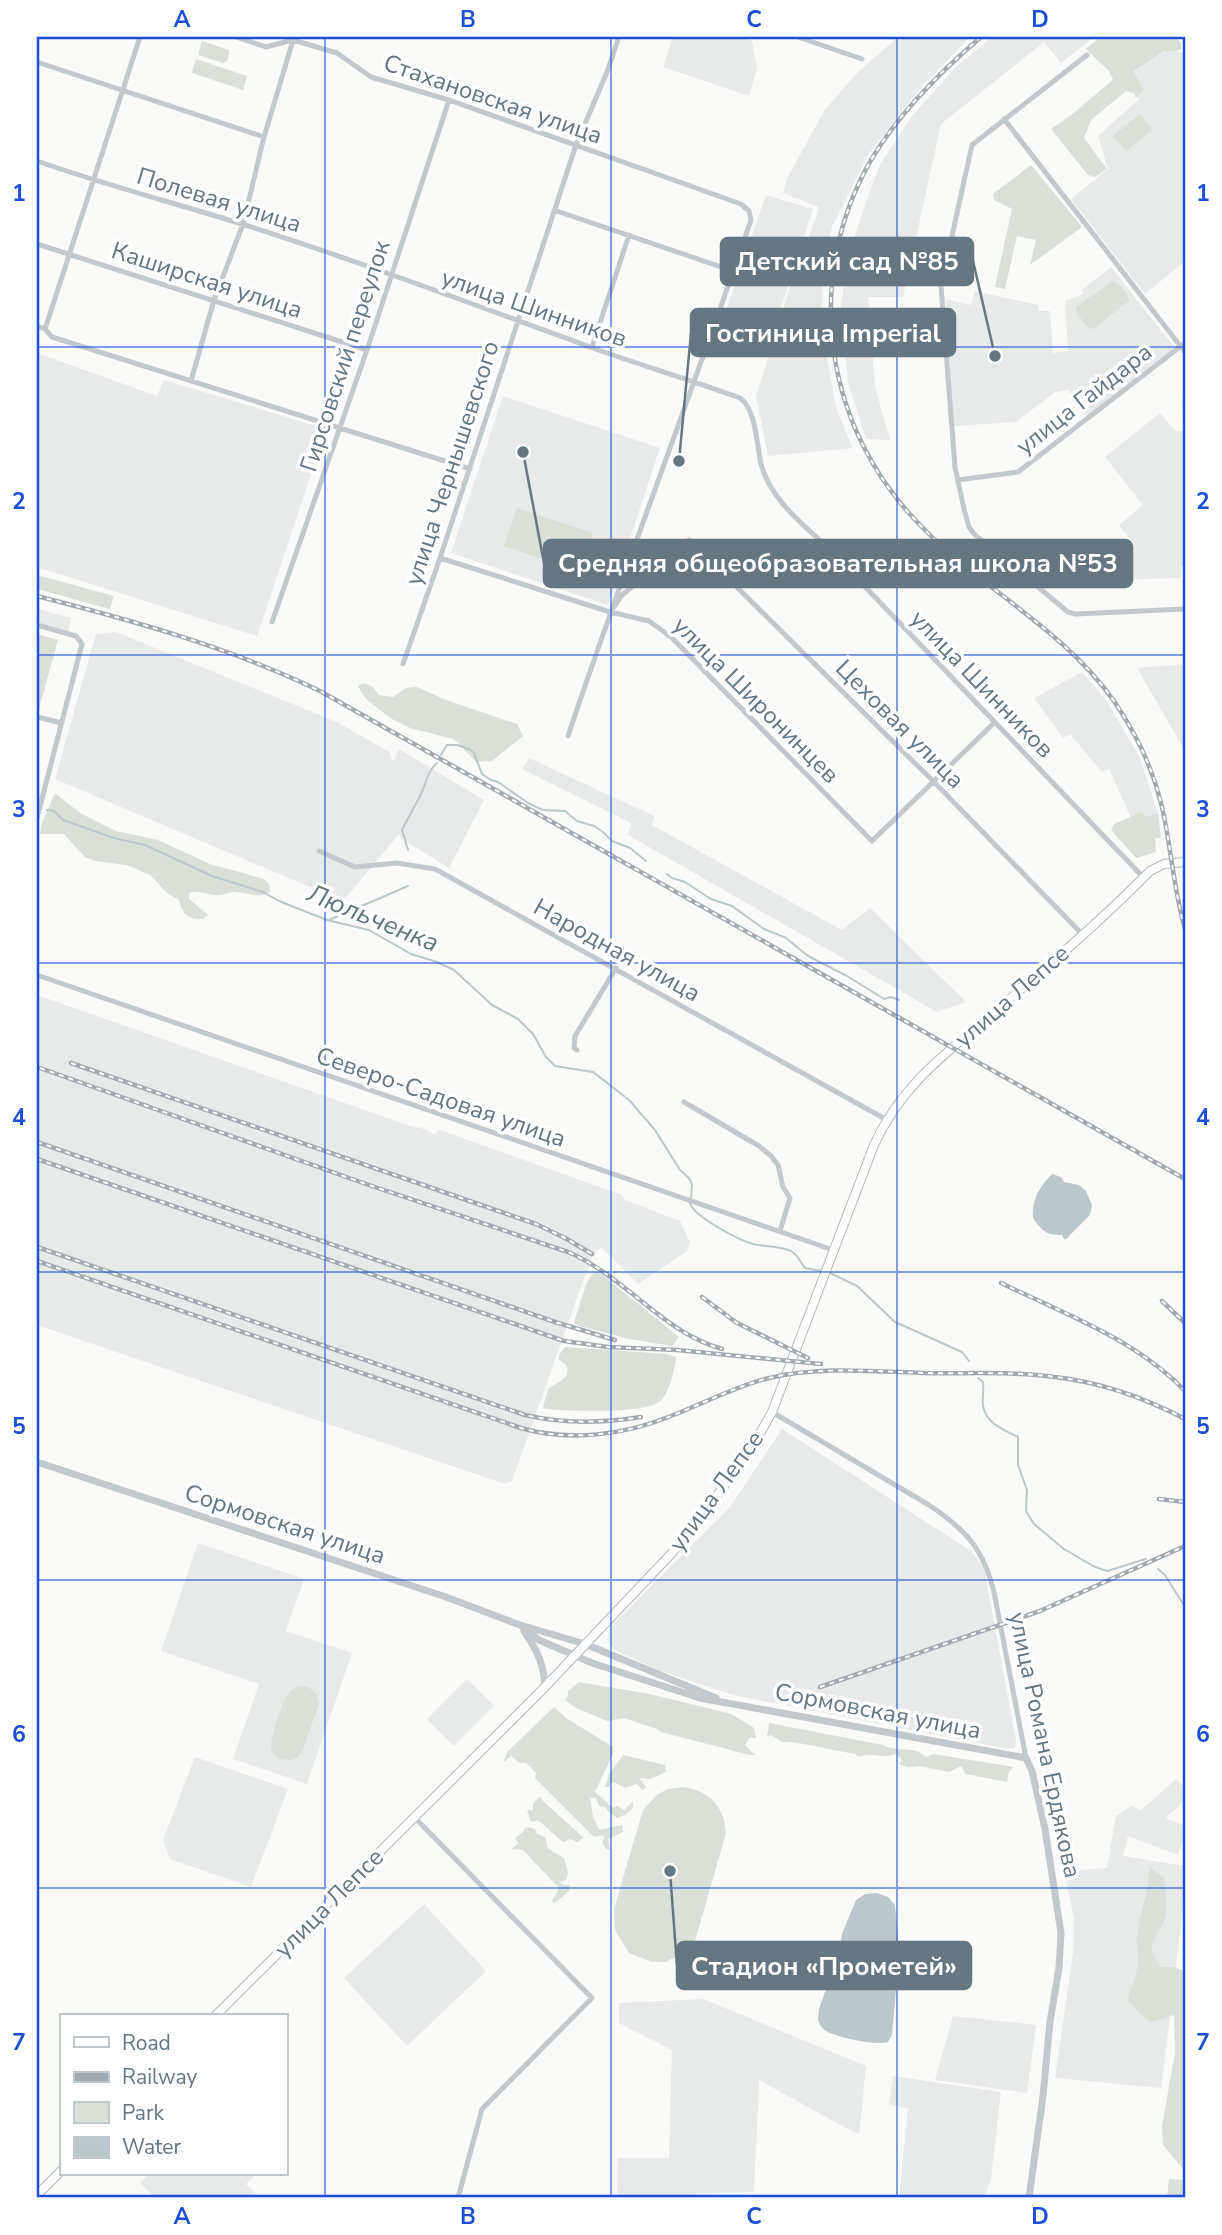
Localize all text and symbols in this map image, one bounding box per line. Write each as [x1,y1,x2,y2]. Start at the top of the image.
text: A [173,4,191,35]
text: B [460,4,476,35]
text: C [746,4,762,35]
text: D [1031,4,1049,35]
street label: Стахановская улица [379,47,607,151]
street label: Полевая улица [133,160,305,240]
text: 1 [12,178,26,209]
text: 1 [1196,178,1210,209]
street label: Каширская улица [108,234,306,326]
street label: Гирсовский переулок [292,236,398,476]
callout: Детский сад №85 [721,238,973,285]
text: Детский сад №85 [735,244,959,279]
street label: улица Шинников [437,261,631,355]
callout: Гостиница Imperial [691,309,955,356]
text: Гостиница Imperial [705,316,942,351]
street label: улица Гайдара [1009,336,1159,462]
street label: улица Чернышевского [397,337,507,589]
text: 2 [12,486,26,517]
text: 2 [1196,486,1210,517]
callout: Средняя общеобразовательная школа №53 [544,540,1132,587]
text: Средняя общеобразовательная школа №53 [558,546,1118,581]
street label: улица Шинников [903,603,1061,765]
street label: улица Широнинцев [666,610,846,790]
street label: Цеховая улица [829,653,971,795]
text: 3 [12,794,26,825]
text: 3 [1196,794,1210,825]
water label: Люльченка [301,875,444,960]
street label: Народная улица [528,891,706,1009]
street label: улица Лепсе [948,937,1076,1055]
street label: Северо-Садовая улица [312,1039,570,1155]
text: 4 [12,1102,26,1133]
text: 4 [1196,1102,1210,1133]
text: 5 [12,1411,26,1442]
text: 5 [1196,1411,1210,1442]
street label: улица Лепсе [661,1424,771,1558]
street label: Сормовская улица [181,1476,389,1572]
street label: улица Романа Ердякова [1001,1609,1089,1881]
street label: Сормовская улица [772,1675,984,1747]
text: 6 [12,1719,26,1750]
text: 6 [1196,1719,1210,1750]
street label: улица Лепсе [267,1841,391,1965]
callout: Стадион «Прометей» [677,1942,971,1989]
text: Стадион «Прометей» [691,1949,957,1984]
legend [60,2014,287,2176]
text: 7 [12,2027,26,2058]
text: 7 [1196,2027,1210,2058]
text: Road [122,2029,171,2057]
text: Railway [122,2063,197,2091]
text: Park [122,2099,164,2127]
text: Water [122,2133,181,2161]
text: A [173,2201,191,2232]
text: B [460,2201,476,2232]
text: C [746,2201,762,2232]
text: D [1031,2201,1049,2232]

